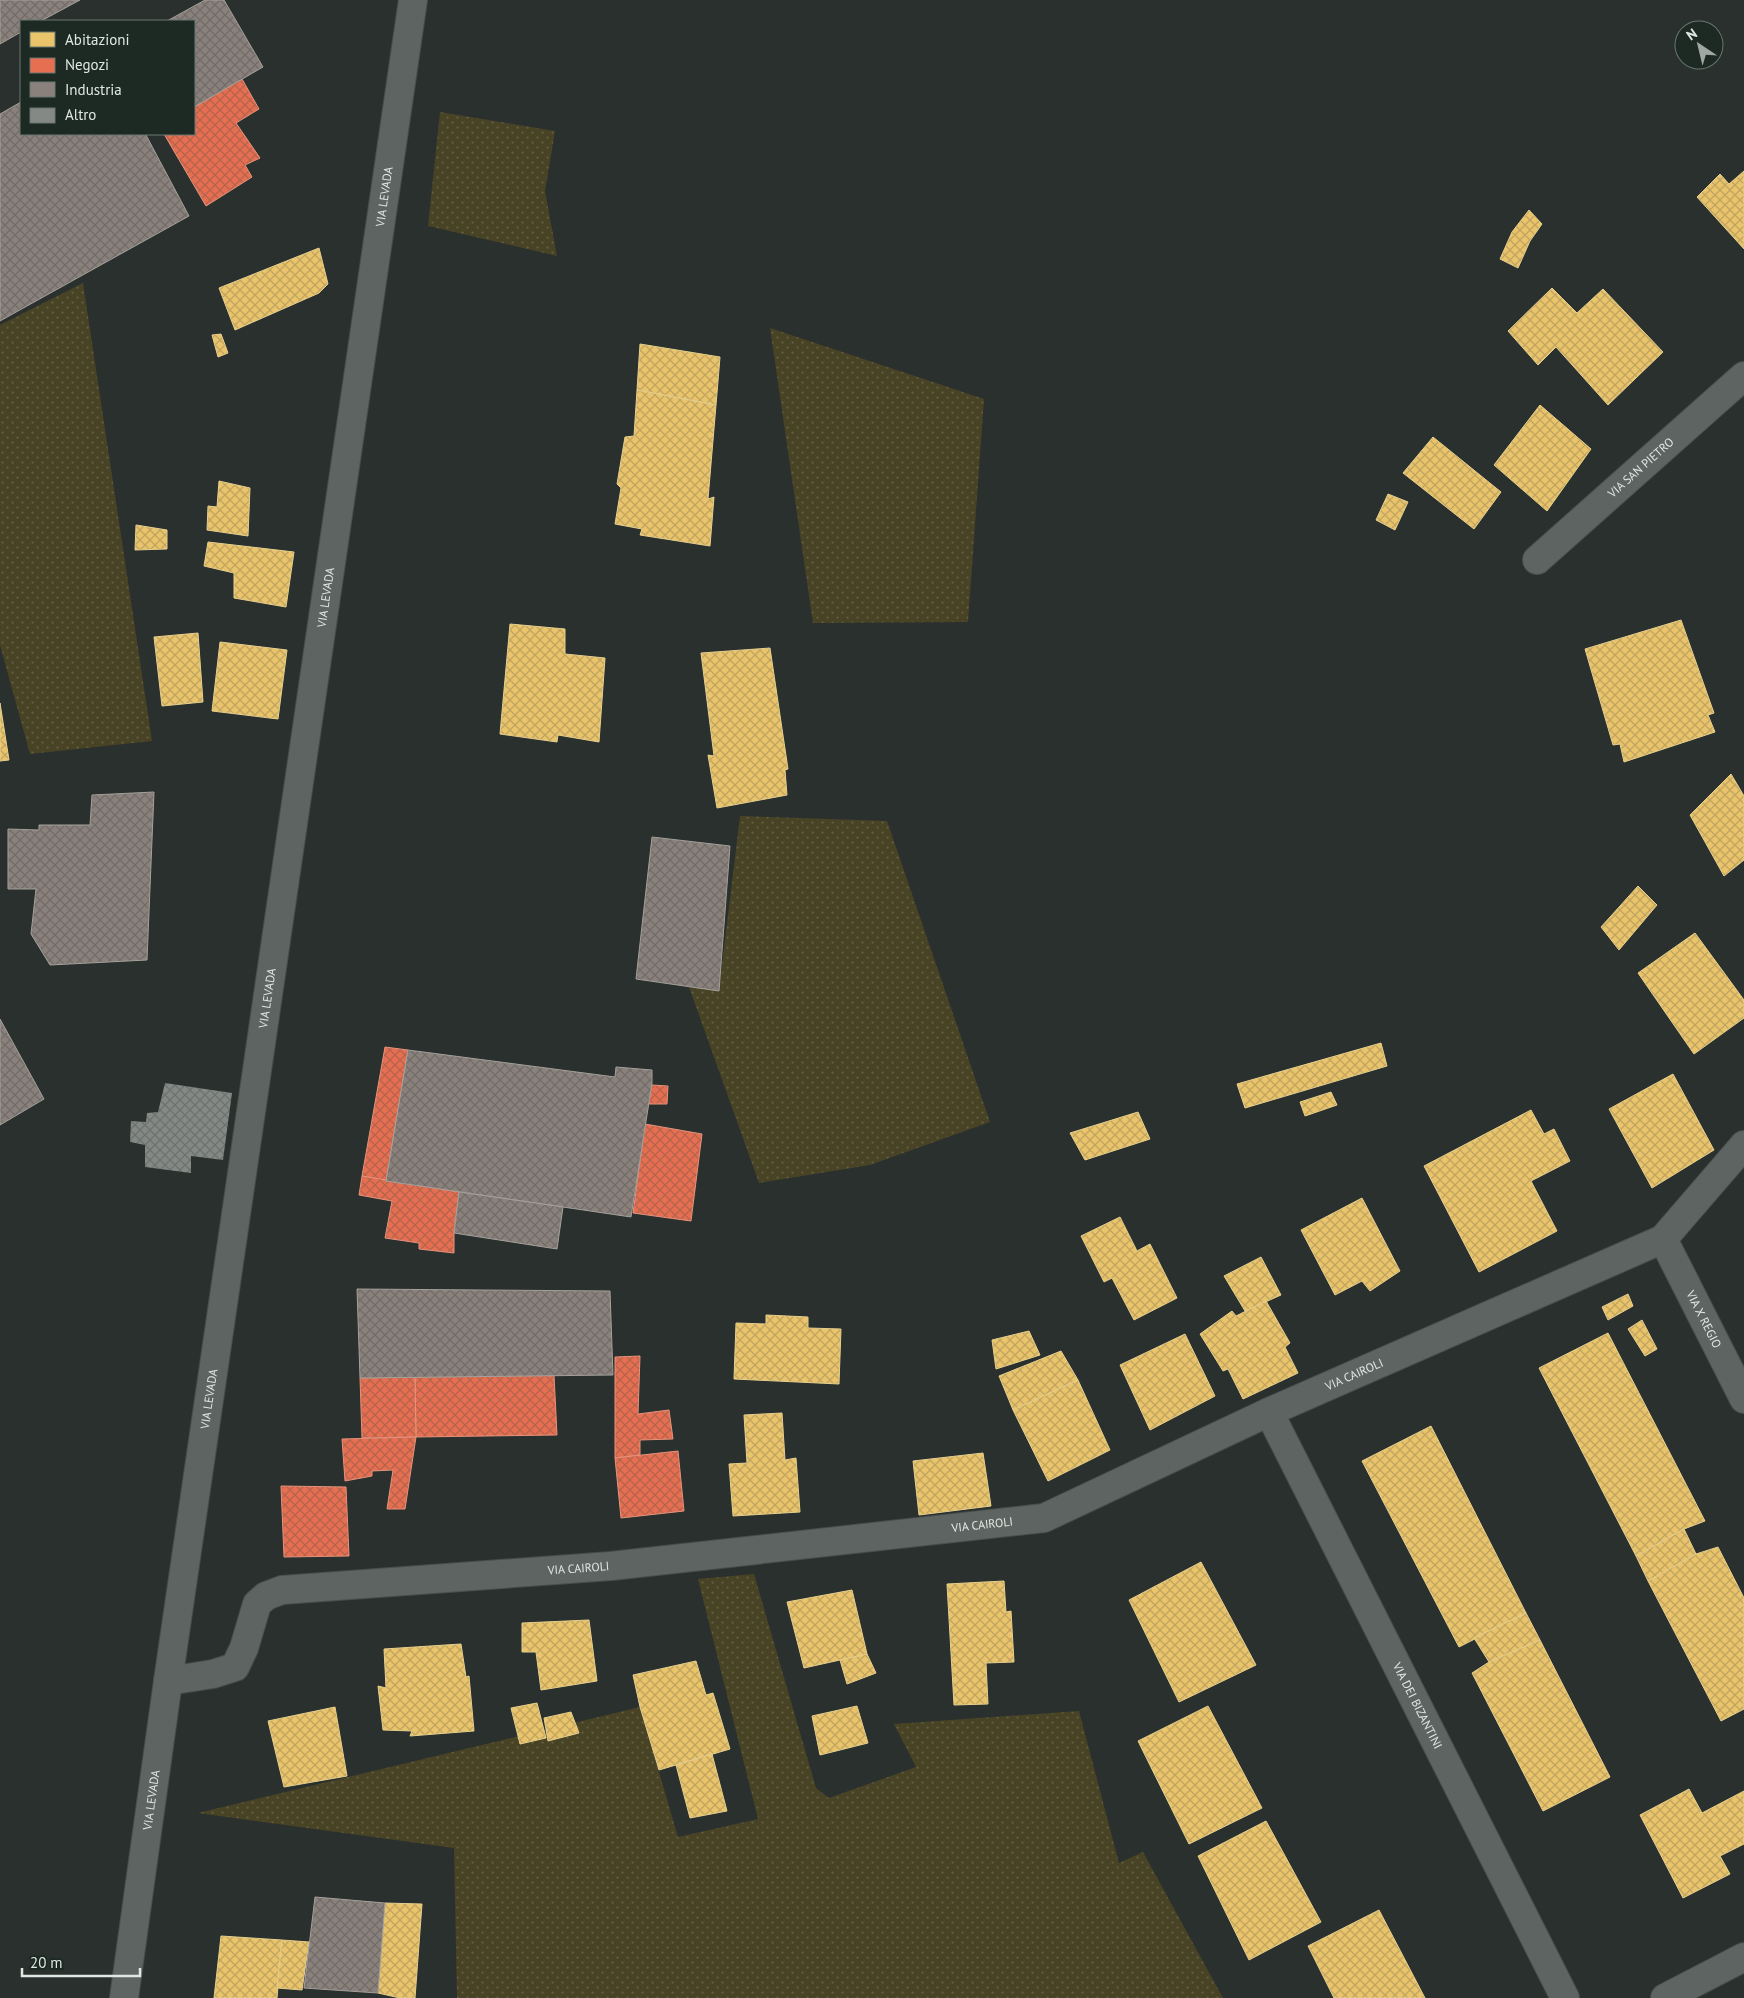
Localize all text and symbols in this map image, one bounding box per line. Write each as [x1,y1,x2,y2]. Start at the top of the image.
legend [20,20,195,135]
north arrow [1674,20,1724,70]
text: N [1683,24,1700,44]
text: Abitazioni [65,30,129,49]
text: Negozi [65,55,109,74]
text: Industria [65,80,122,99]
text: Altro [65,105,96,124]
street label: VIA LEVADA [372,166,396,229]
street label: VIA SAN PIETRO [1604,434,1677,501]
street label: VIA LEVADA [313,566,337,629]
street label: VIA LEVADA [255,967,279,1030]
street label: VIA X REGIO [1683,1287,1725,1350]
street label: VIA CAIROLI [1322,1355,1385,1394]
street label: VIA LEVADA [197,1368,220,1431]
street label: VIA CAIROLI [950,1514,1014,1535]
street label: VIA CAIROLI [546,1558,610,1578]
street label: VIA DEI BIZANTINI [1389,1659,1446,1751]
street label: VIA LEVADA [139,1769,163,1832]
scale bar [22,1946,140,1978]
text: 20 m [30,1953,63,1972]

